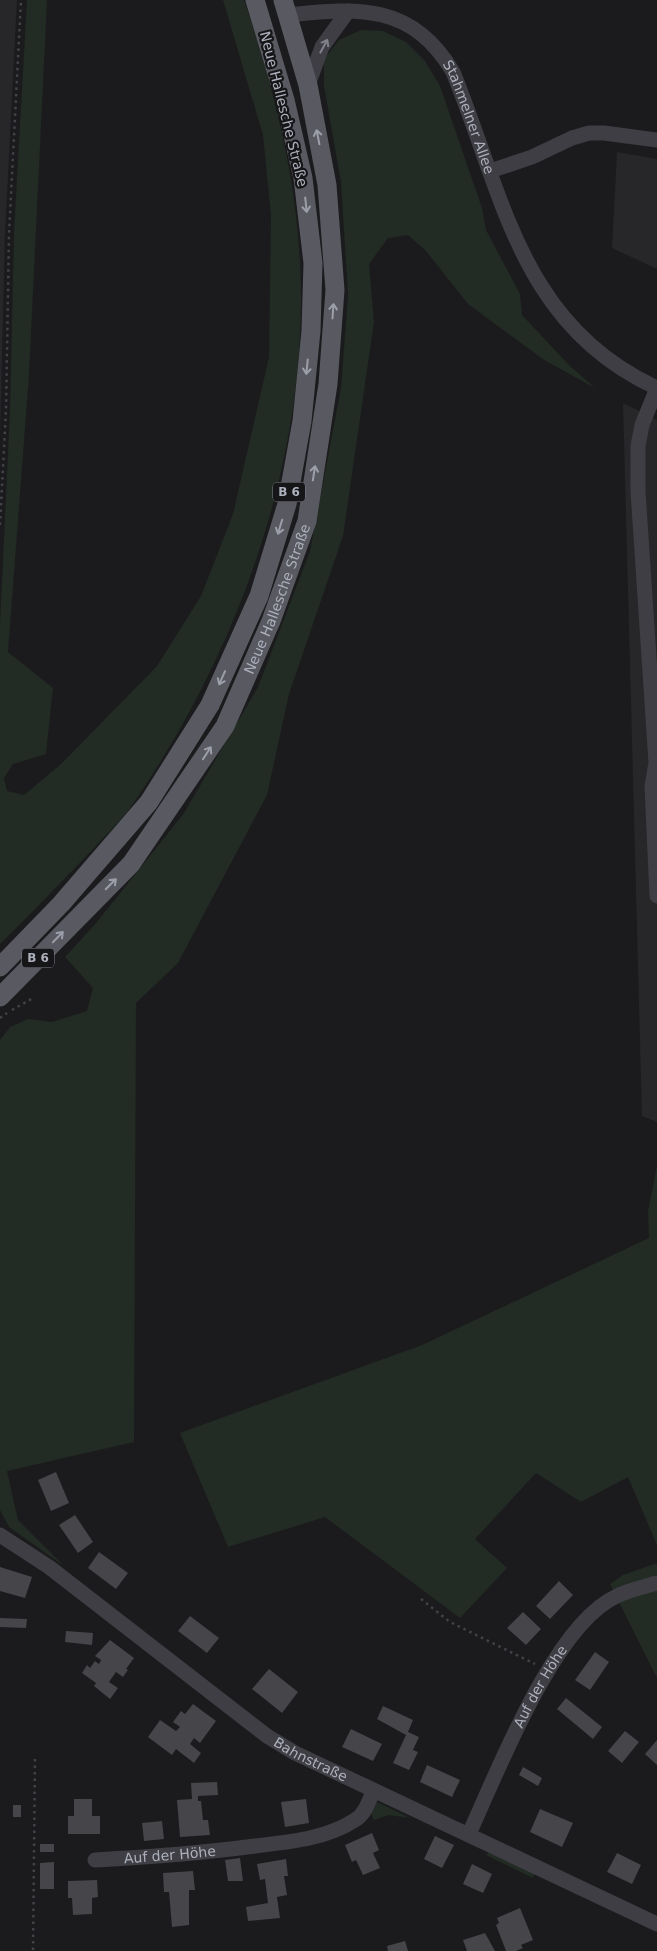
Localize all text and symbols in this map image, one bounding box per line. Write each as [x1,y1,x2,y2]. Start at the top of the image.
street label: Neue Hallesche Straße [257,30,311,188]
one-way arrow [319,38,329,53]
street label: Stahmelner Allee [440,57,498,176]
one-way arrow [313,129,322,145]
one-way arrow [301,197,311,213]
one-way arrow [329,304,338,320]
one-way arrow [302,359,312,375]
one-way arrow [310,465,320,481]
road number: B 6 [273,482,305,502]
one-way arrow [275,518,285,534]
street label: Neue Hallesche Straße [241,522,313,677]
one-way arrow [217,670,227,685]
one-way arrow [202,747,212,761]
one-way arrow [105,878,117,890]
one-way arrow [52,931,64,944]
road number: B 6 [22,948,54,968]
street label: Auf der Höhe [510,1642,570,1730]
street label: Bahnstraße [271,1734,350,1785]
street label: Auf der Höhe [123,1843,217,1866]

